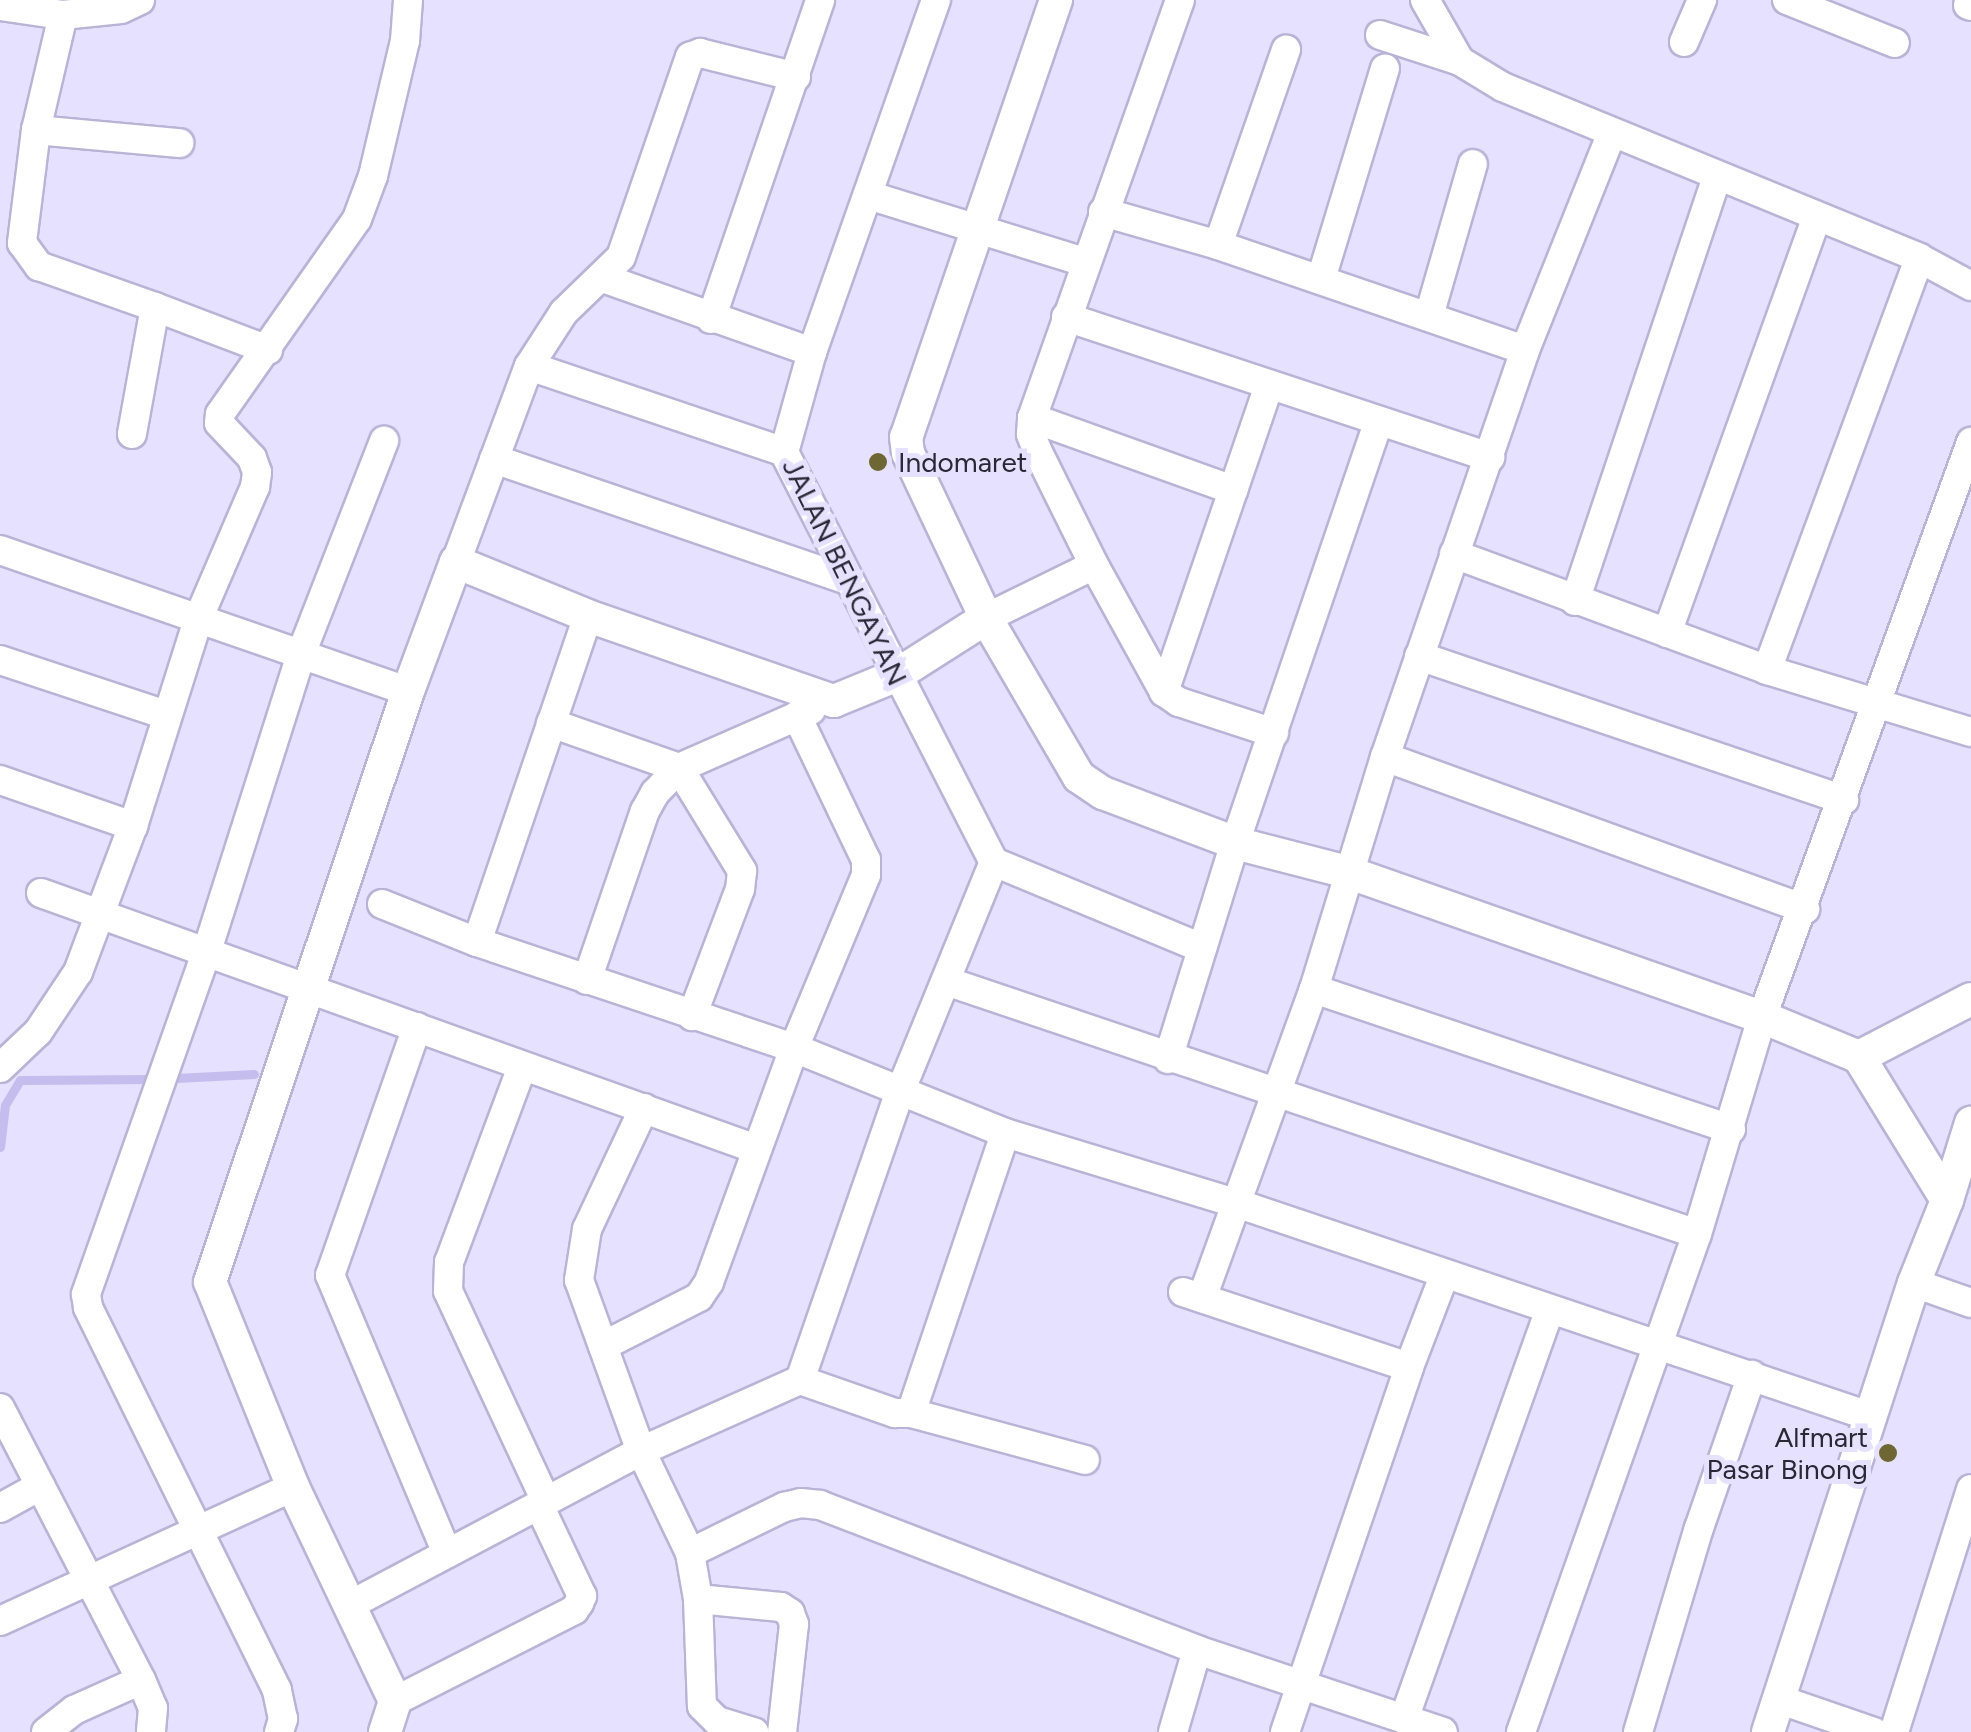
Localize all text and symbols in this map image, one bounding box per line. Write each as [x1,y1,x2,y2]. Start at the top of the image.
place label: Indomaret [898,445,1027,479]
marker: Indomaret [867,451,889,473]
street label: JALAN BENGAYAN [776,453,914,691]
place label: Alfmart Pasar Binong [1707,1420,1868,1486]
marker: Alfmart Pasar Binong [1877,1442,1899,1464]

